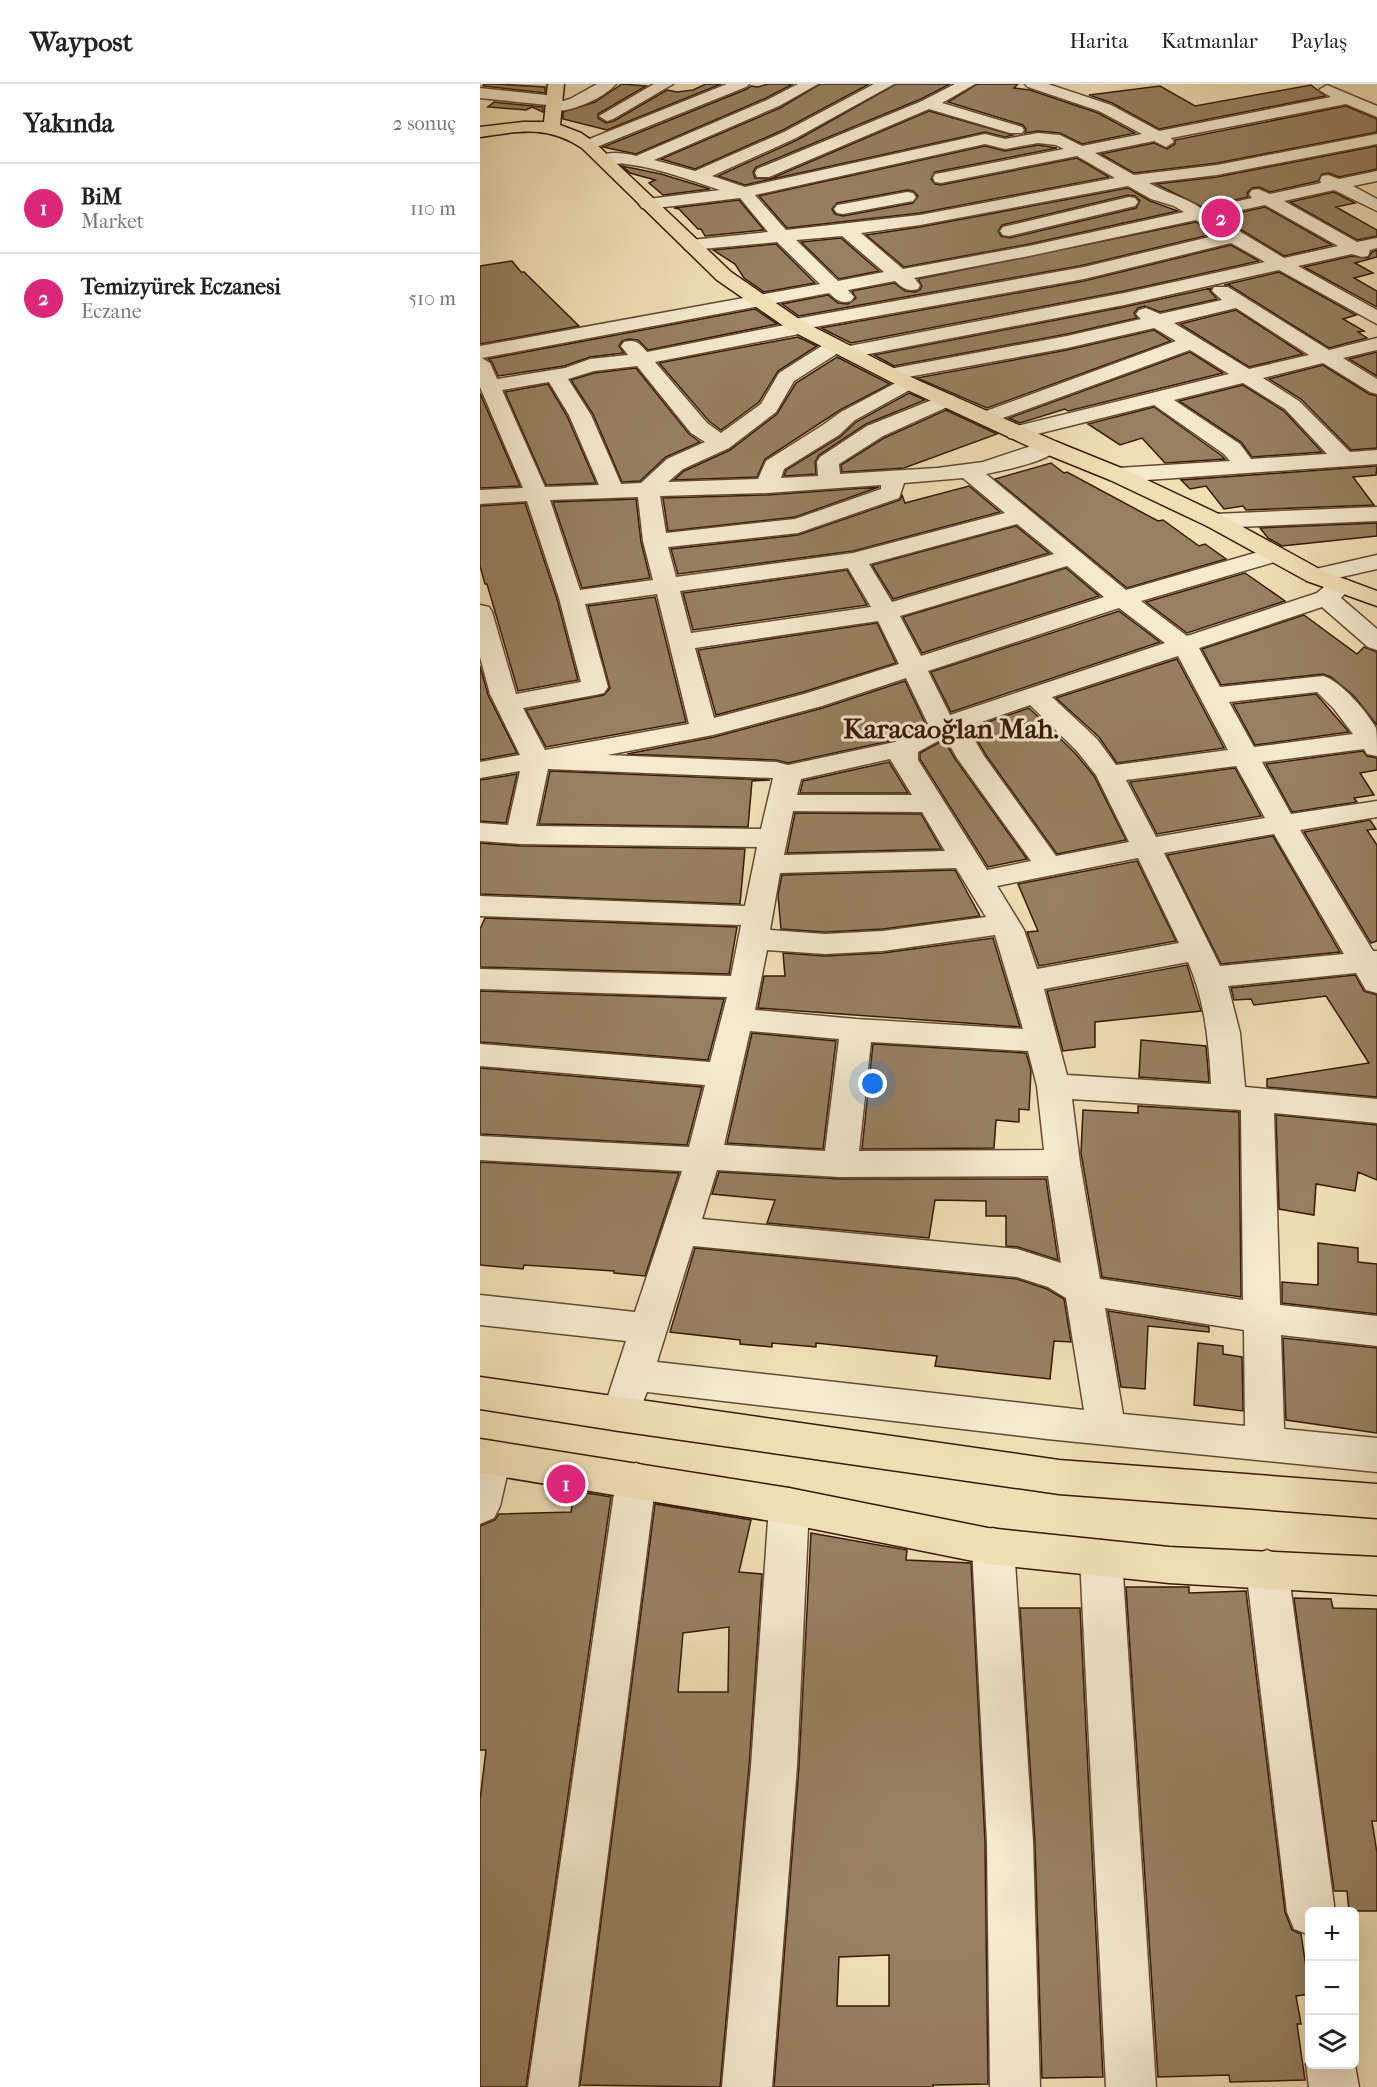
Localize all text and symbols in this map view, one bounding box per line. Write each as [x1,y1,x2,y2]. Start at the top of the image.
text: Waypost [30,25,133,58]
text: Harita [1070,29,1128,53]
text: Katmanlar [1161,29,1258,53]
text: Paylaş [1291,29,1347,53]
text: Yakında [24,108,114,139]
text: 2 sonuç [393,112,456,135]
text: BiM [81,184,122,210]
pin: 2 [1202,196,1240,240]
text: 1 [40,197,47,220]
text: 110 m [410,197,456,220]
text: Market [81,210,144,233]
text: Temizyürek Eczanesi [81,274,281,300]
text: 2 [38,287,49,310]
text: 510 m [408,287,456,310]
text: Eczane [81,300,142,323]
district label: Karacaoğlan Mah. [843,712,1059,745]
your location [858,1069,887,1098]
pin: 1 [546,1462,586,1506]
map controls [1305,1907,1359,2069]
button: + [1305,1907,1359,1961]
button: − [1305,1961,1359,2015]
button: layers [1305,2015,1359,2069]

